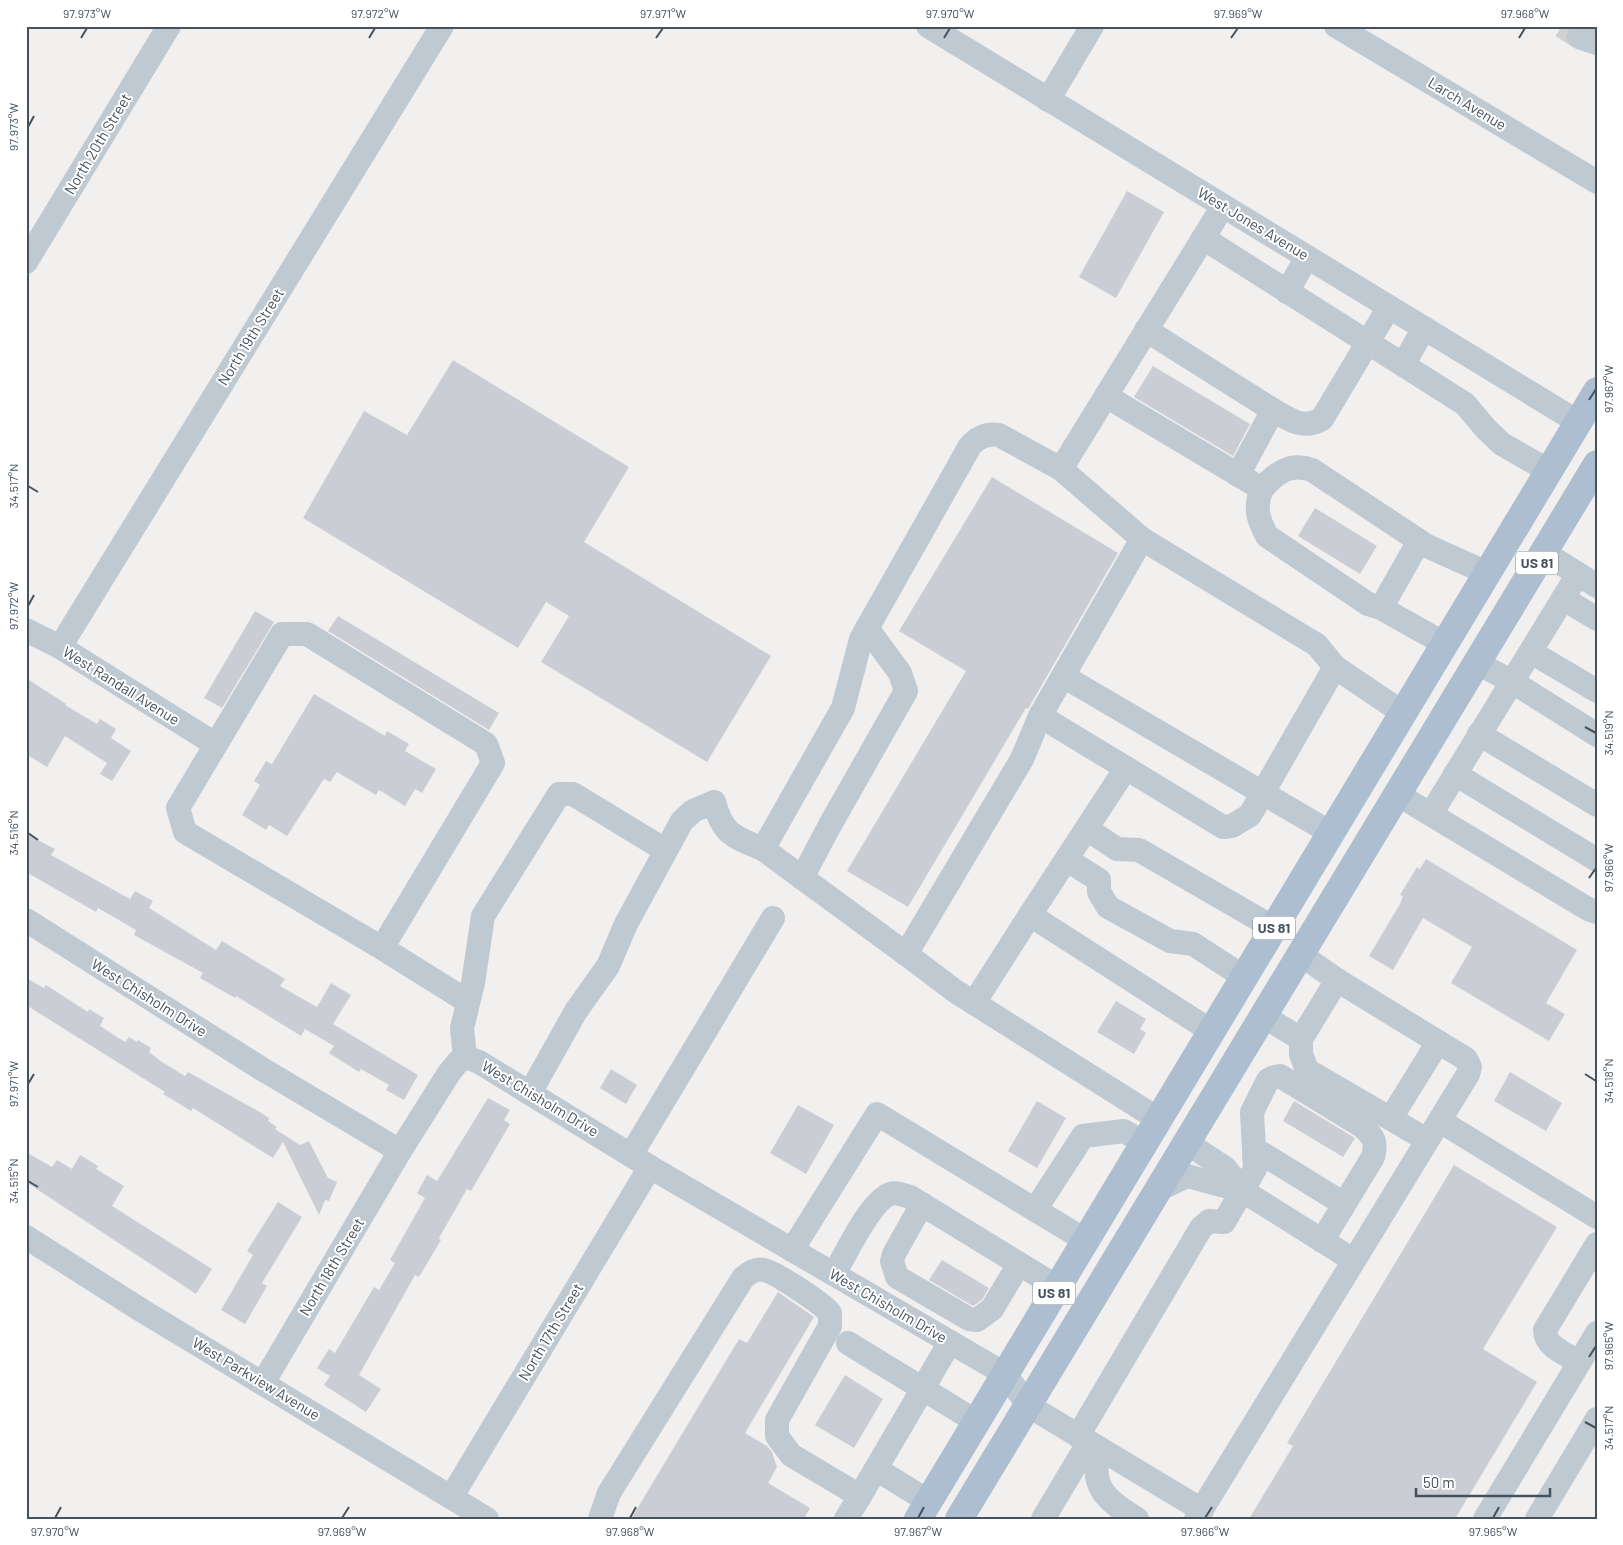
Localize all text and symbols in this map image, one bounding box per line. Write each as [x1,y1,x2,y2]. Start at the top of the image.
text: 97.973°W [63,6,111,20]
text: 97.972°W [351,6,400,20]
text: 97.971°W [640,6,686,20]
text: 97.970°W [926,6,975,20]
text: 97.969°W [1214,6,1263,20]
text: 97.968°W [1501,6,1550,20]
street label: Larch Avenue [1425,73,1510,134]
street label: North 20th Street [60,90,134,197]
text: 97.973°W [6,103,20,151]
street label: West Jones Avenue [1195,183,1312,263]
street label: North 19th Street [213,285,287,388]
text: 97.967°W [1601,365,1615,413]
text: 34.517°N [6,464,20,508]
road number: US 81 [1516,552,1558,574]
text: 97.972°W [6,581,20,630]
street label: West Randall Avenue [60,642,183,728]
text: 34.519°N [1601,710,1615,756]
text: 34.516°N [6,810,20,856]
text: 97.966°W [1601,843,1615,892]
road number: US 81 [1253,916,1295,940]
street label: West Chisholm Drive [89,954,211,1040]
street label: West Chisholm Drive [479,1056,602,1140]
text: 34.518°N [1601,1058,1615,1104]
text: 97.971°W [6,1061,20,1107]
text: 34.515°N [6,1158,20,1204]
street label: North 18th Street [295,1214,367,1319]
street label: West Chisholm Drive [827,1264,950,1346]
street label: North 17th Street [514,1280,586,1383]
road number: US 81 [1033,1282,1075,1305]
text: 97.965°W [1601,1321,1615,1370]
street label: West Parkview Avenue [189,1333,324,1423]
text: 34.517°N [1601,1406,1615,1450]
scale bar [1416,1465,1549,1497]
text: 50 m [1423,1473,1455,1491]
text: 97.970°W [31,1524,80,1538]
text: 97.969°W [318,1524,367,1538]
text: 97.968°W [606,1524,655,1538]
text: 97.967°W [894,1524,942,1538]
text: 97.966°W [1181,1524,1230,1538]
text: 97.965°W [1469,1524,1518,1538]

